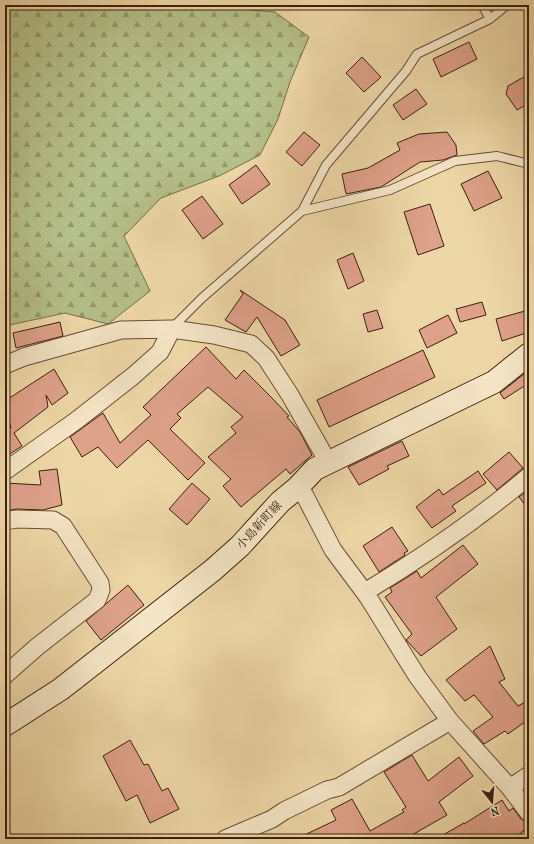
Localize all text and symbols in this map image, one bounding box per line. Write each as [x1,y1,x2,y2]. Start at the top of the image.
street label: 小島新町線 [233,498,285,552]
north arrow [472,782,512,822]
text: N [488,804,501,819]

